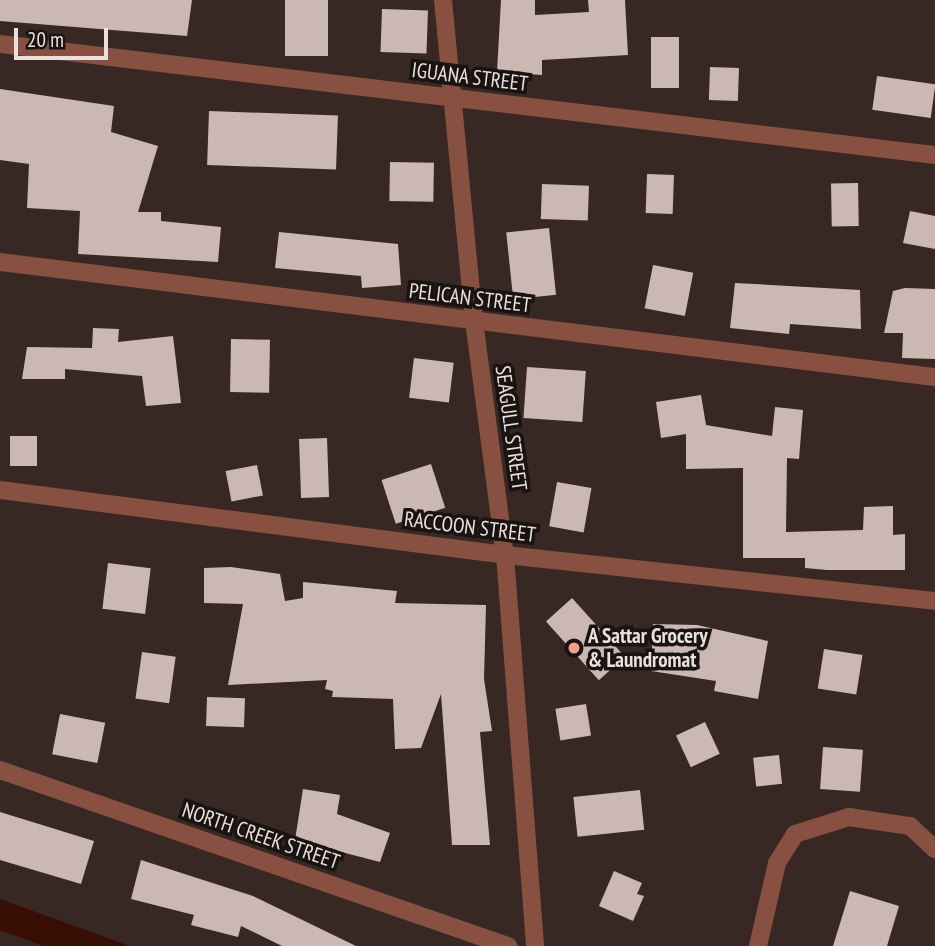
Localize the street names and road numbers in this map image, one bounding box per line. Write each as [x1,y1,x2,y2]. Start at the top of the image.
street label: IGUANA STREET [410,57,530,97]
street label: PELICAN STREET [408,278,532,318]
street label: SEAGULL STREET [490,364,532,492]
street label: RACCOON STREET [403,506,537,548]
street label: NORTH CREEK STREET [179,797,343,875]

